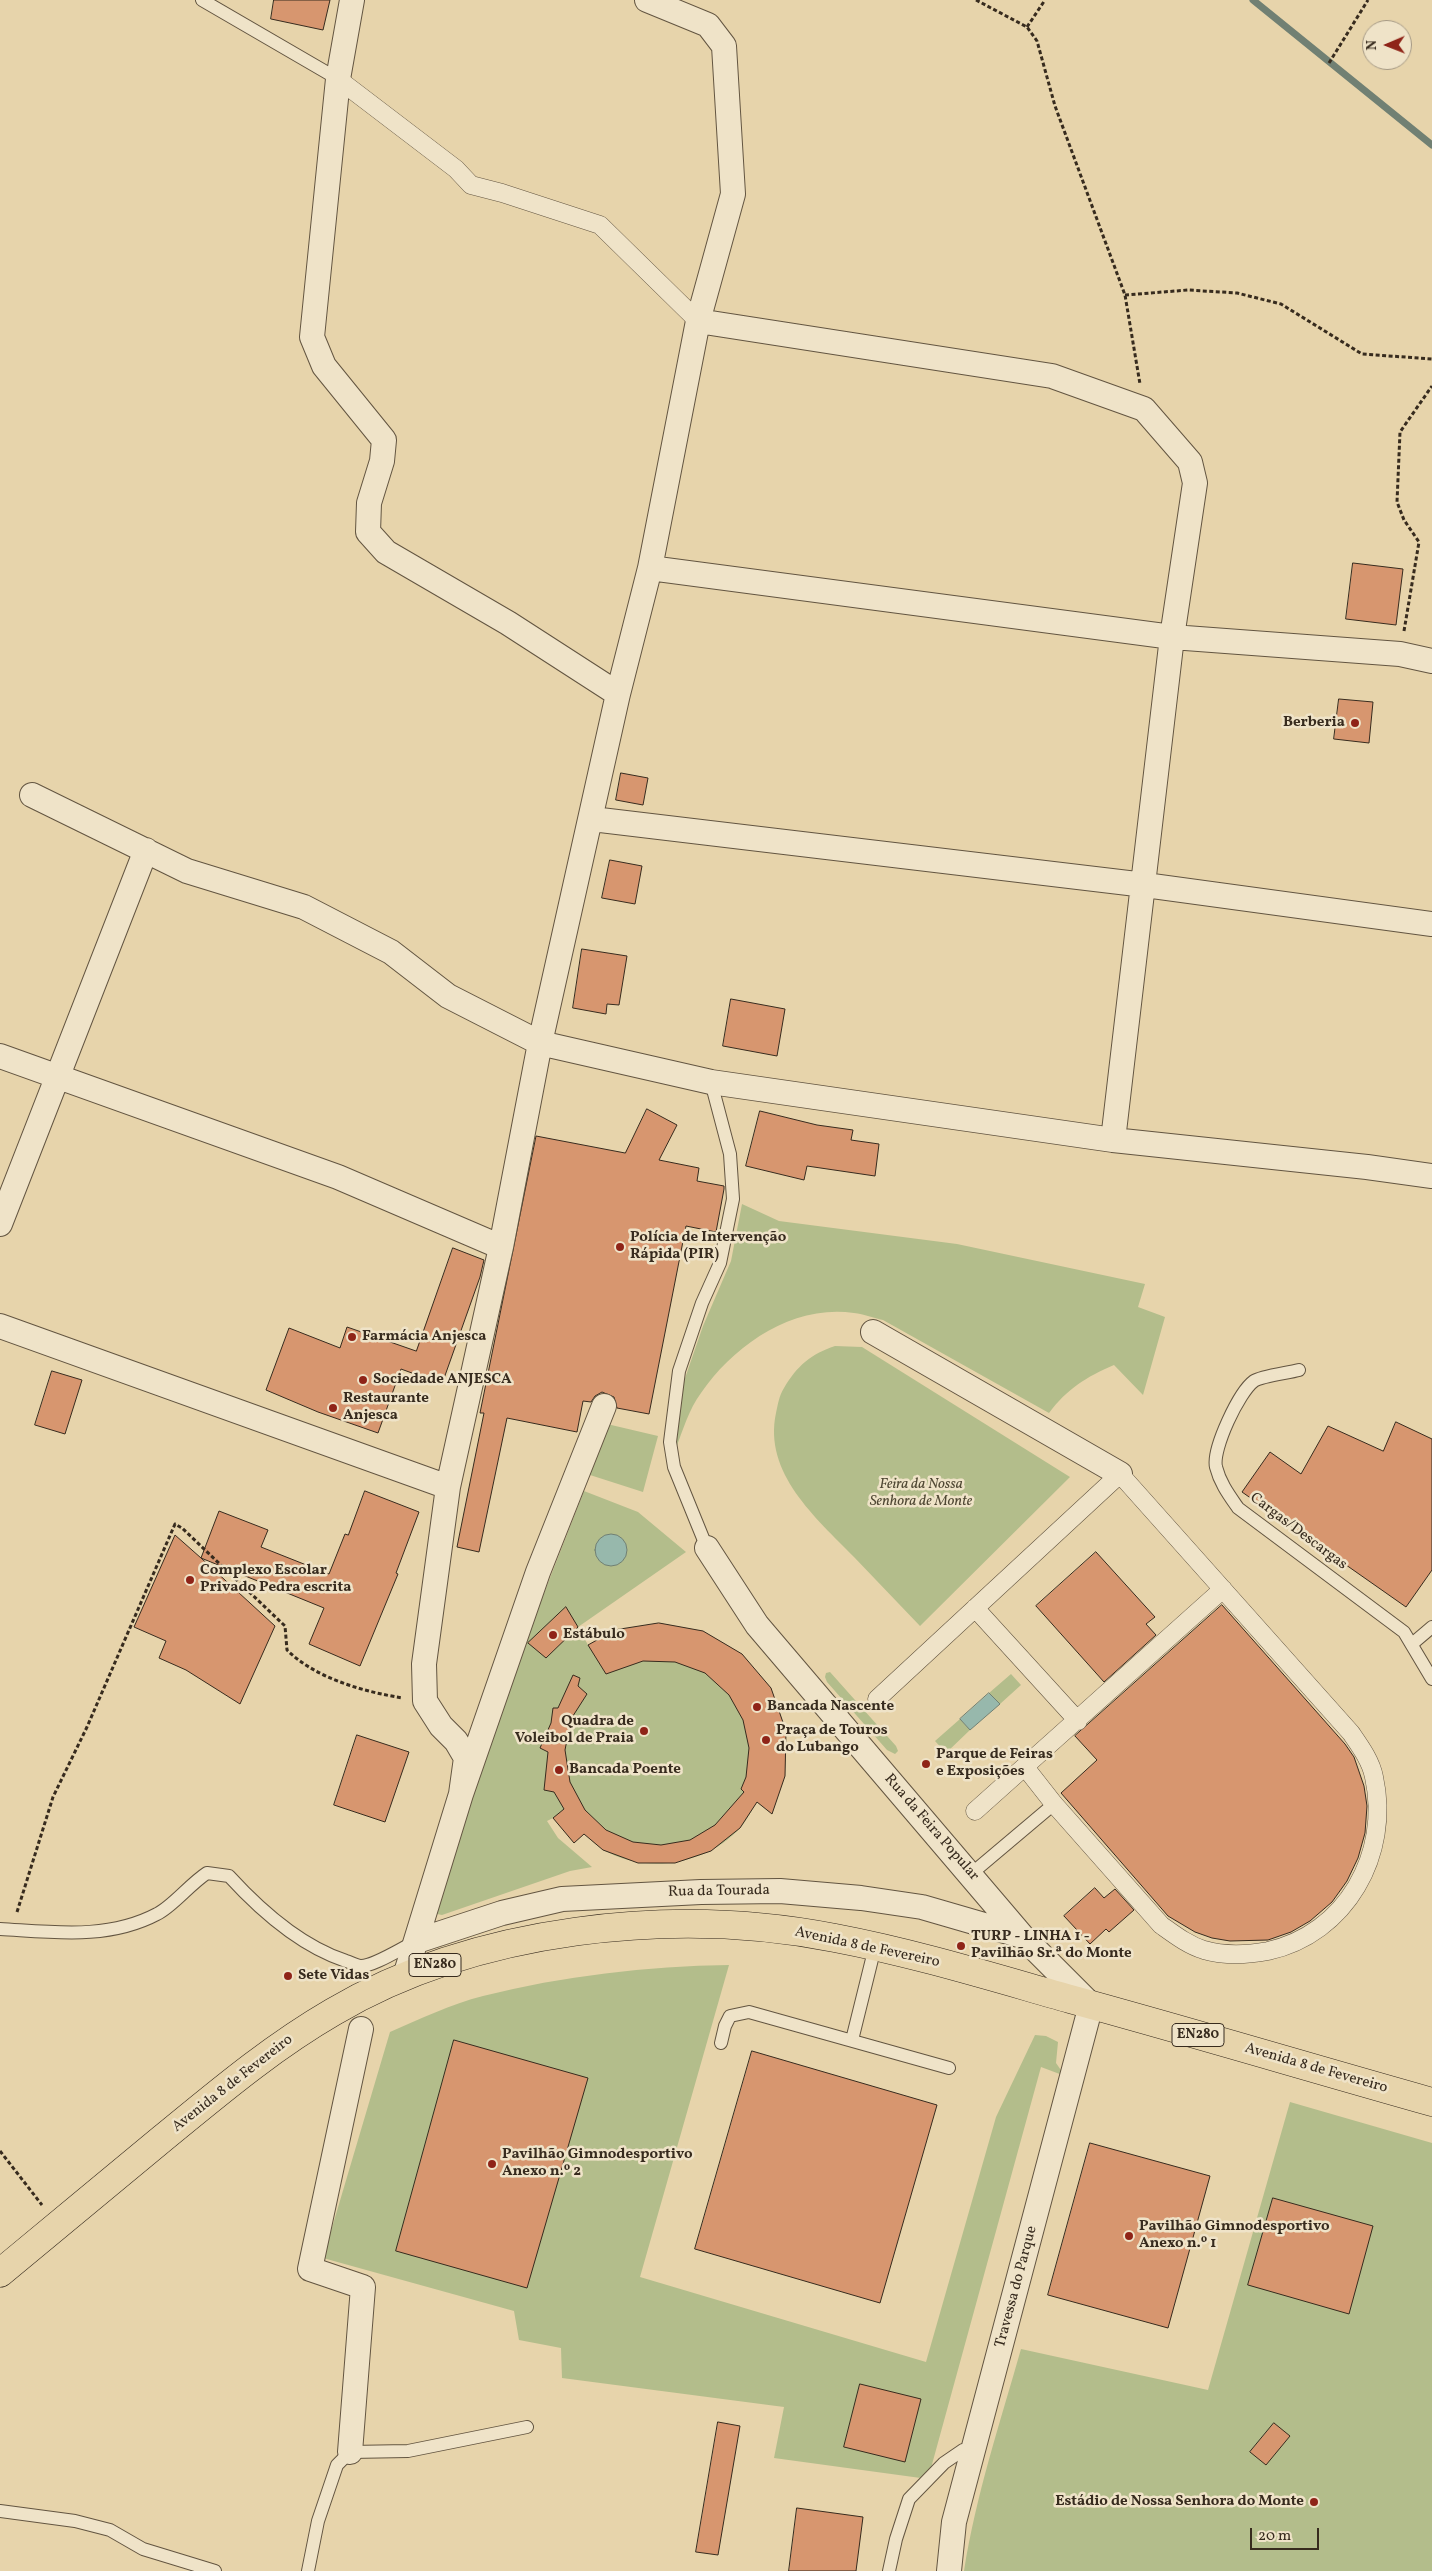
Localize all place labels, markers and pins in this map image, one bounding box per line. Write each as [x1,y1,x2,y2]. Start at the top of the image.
place label: Berberia [1283,714,1345,732]
marker: Berberia [1349,717,1361,729]
place label: Polícia de Intervenção Rápida (PIR) [630,1229,786,1264]
marker: Polícia de Intervenção Rápida (PIR) [614,1241,626,1253]
place label: Farmácia Anjesca [362,1328,486,1346]
marker: Farmácia Anjesca [346,1331,358,1343]
place label: Sociedade ANJESCA [373,1371,512,1389]
marker: Sociedade ANJESCA [357,1374,369,1386]
place label: Restaurante Anjesca [343,1390,429,1425]
marker: Restaurante Anjesca [327,1402,339,1414]
place label: Complexo Escolar Privado Pedra escrita [200,1562,351,1597]
marker: Complexo Escolar Privado Pedra escrita [184,1574,196,1586]
place label: Estábulo [563,1626,625,1644]
marker: Estábulo [547,1629,559,1641]
place label: Bancada Nascente [767,1698,894,1716]
marker: Bancada Nascente [751,1701,763,1713]
place label: Quadra de Voleibol de Praia [515,1713,634,1748]
place label: Praça de Touros do Lubango [776,1722,888,1757]
marker: Quadra de Voleibol de Praia [638,1725,650,1737]
marker: Praça de Touros do Lubango [760,1734,772,1746]
place label: Parque de Feiras e Exposições [936,1746,1053,1781]
marker: Parque de Feiras e Exposições [920,1758,932,1770]
place label: Bancada Poente [569,1761,681,1779]
marker: Bancada Poente [553,1764,565,1776]
place label: TURP - LINHA 1 - Pavilhão Sr.ª do Monte [971,1928,1132,1963]
marker: TURP - LINHA 1 - Pavilhão Sr.ª do Monte [955,1940,967,1952]
place label: Sete Vidas [298,1967,369,1985]
marker: Sete Vidas [282,1970,294,1982]
place label: Pavilhão Gimnodesportivo Anexo n.º 2 [502,2146,693,2181]
marker: Pavilhão Gimnodesportivo Anexo n.º 2 [486,2158,498,2170]
place label: Pavilhão Gimnodesportivo Anexo n.º 1 [1139,2218,1330,2253]
marker: Pavilhão Gimnodesportivo Anexo n.º 1 [1123,2230,1135,2242]
place label: Estádio de Nossa Senhora do Monte [1055,2493,1304,2511]
marker: Estádio de Nossa Senhora do Monte [1308,2496,1320,2508]

